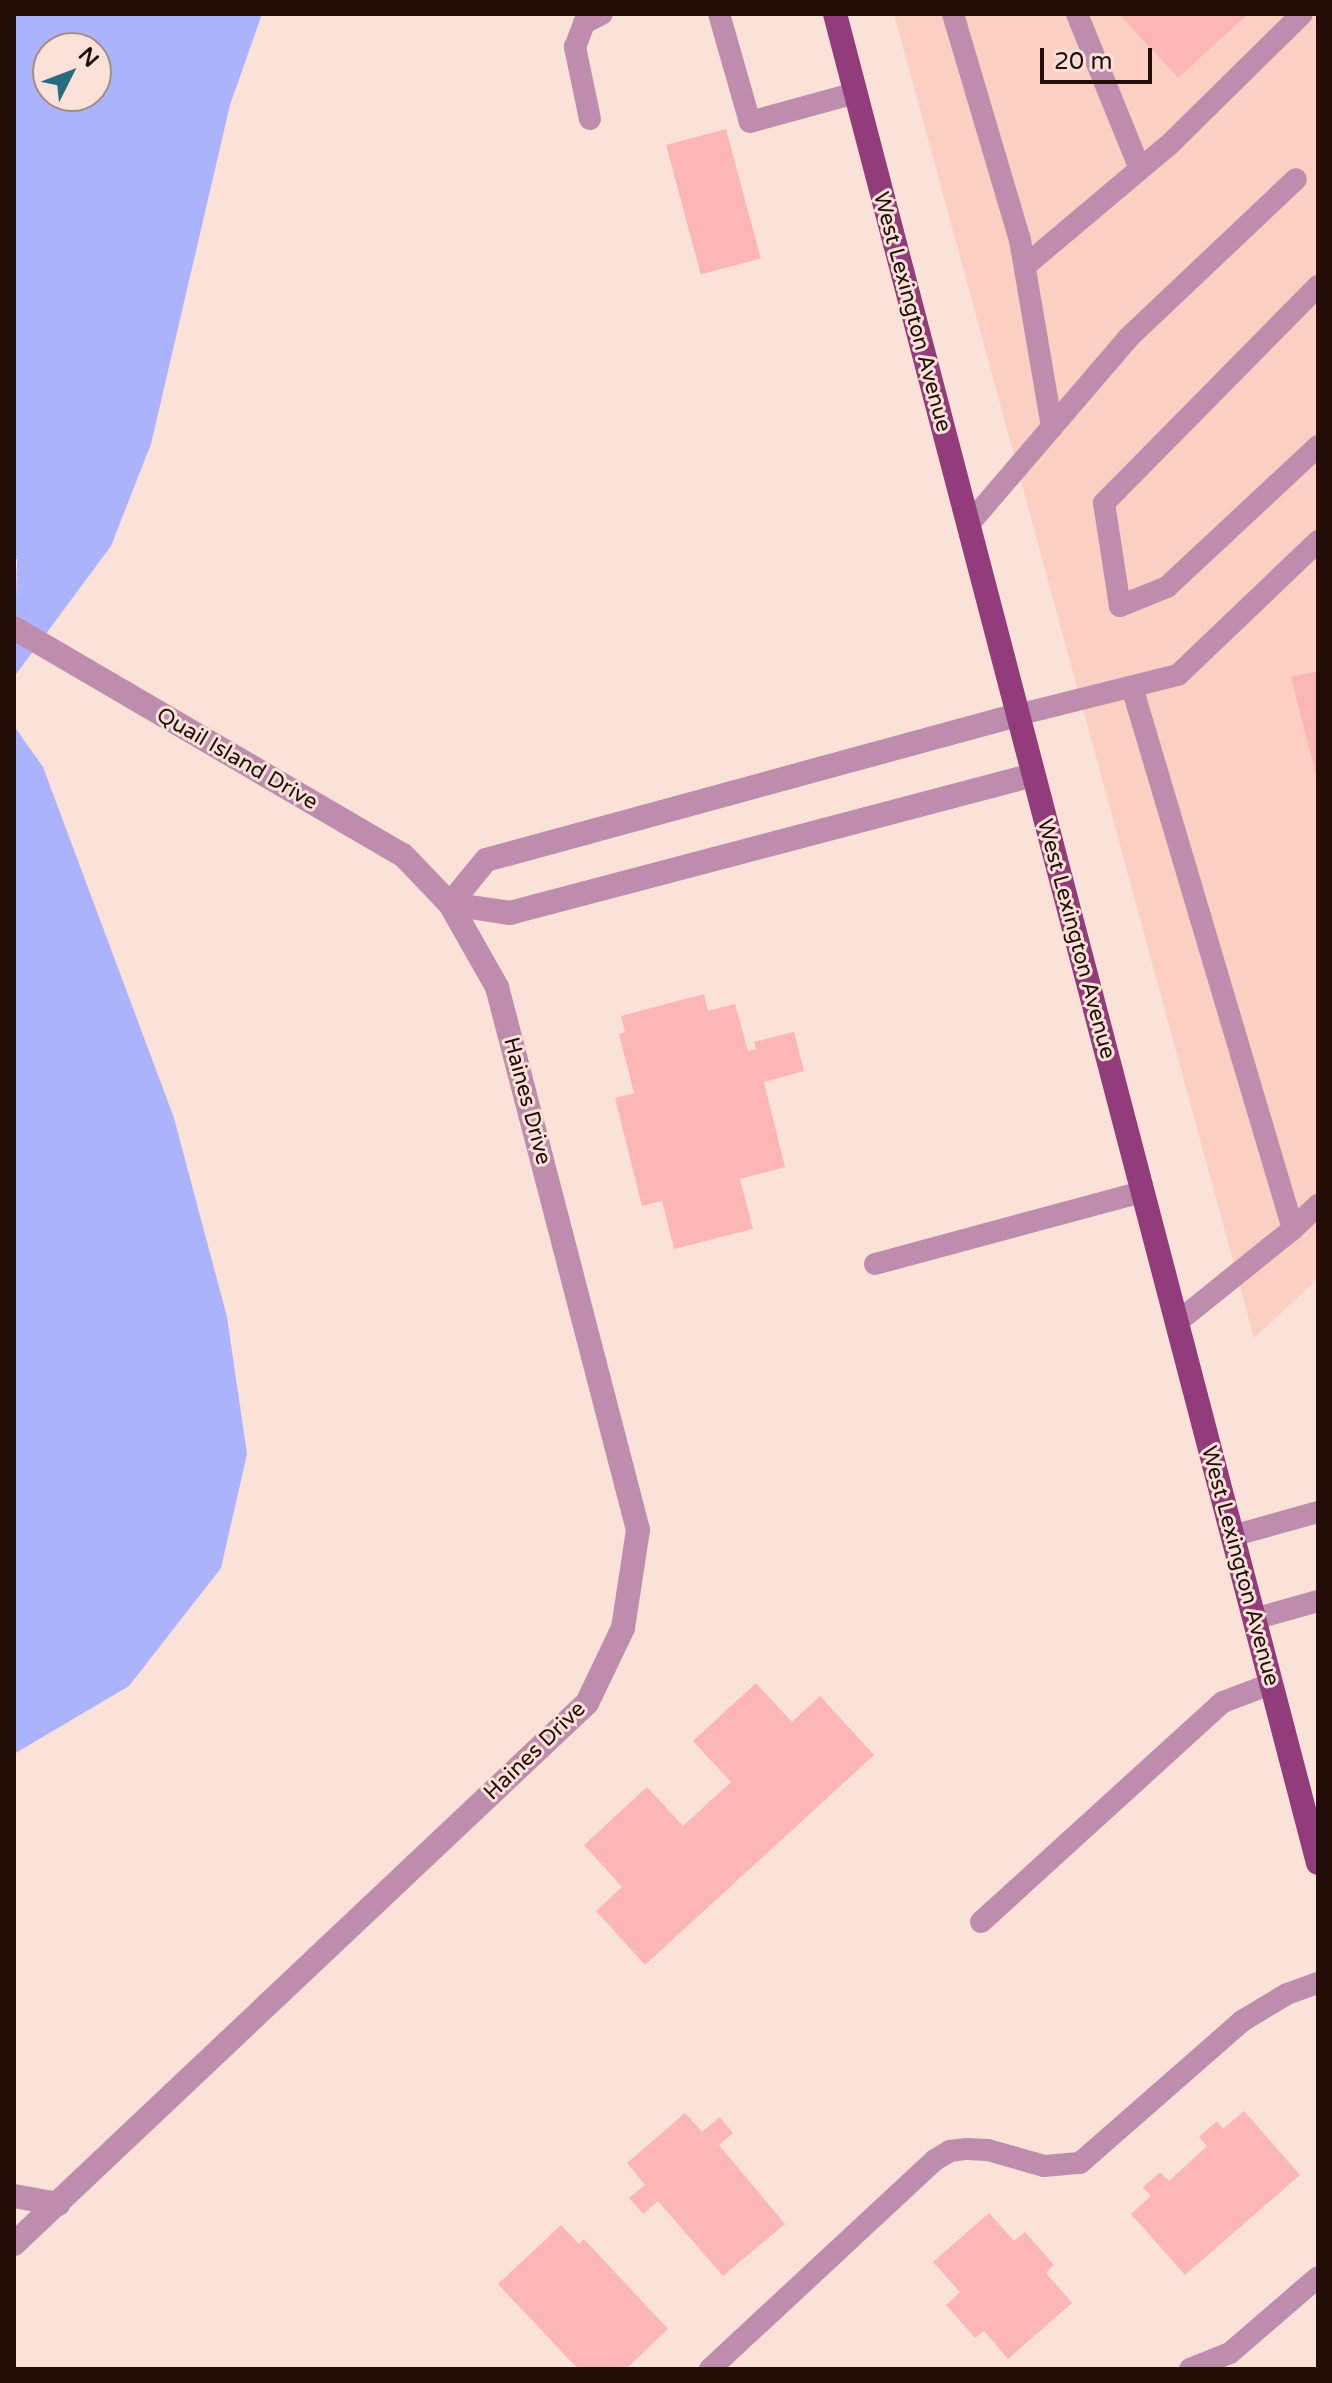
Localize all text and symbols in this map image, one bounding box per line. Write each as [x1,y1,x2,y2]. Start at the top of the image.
north arrow [32,32,112,112]
scale bar [1044,32,1156,82]
text: N [73,42,104,73]
text: 20 m [1054,47,1112,76]
street label: West Lexington Avenue [867,189,957,435]
street label: Quail Island Drive [152,702,322,816]
street label: West Lexington Avenue [1031,816,1121,1062]
street label: Haines Drive [497,1034,557,1168]
street label: West Lexington Avenue [1195,1443,1285,1689]
street label: Haines Drive [479,1696,591,1806]

